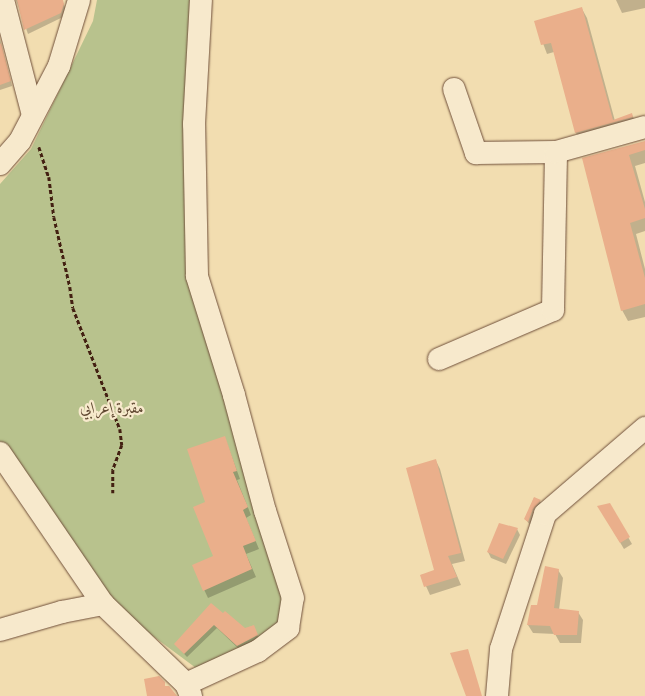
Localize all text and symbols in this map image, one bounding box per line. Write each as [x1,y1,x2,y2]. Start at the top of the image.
park label: مقبرة إعرابي [80,398,144,418]

